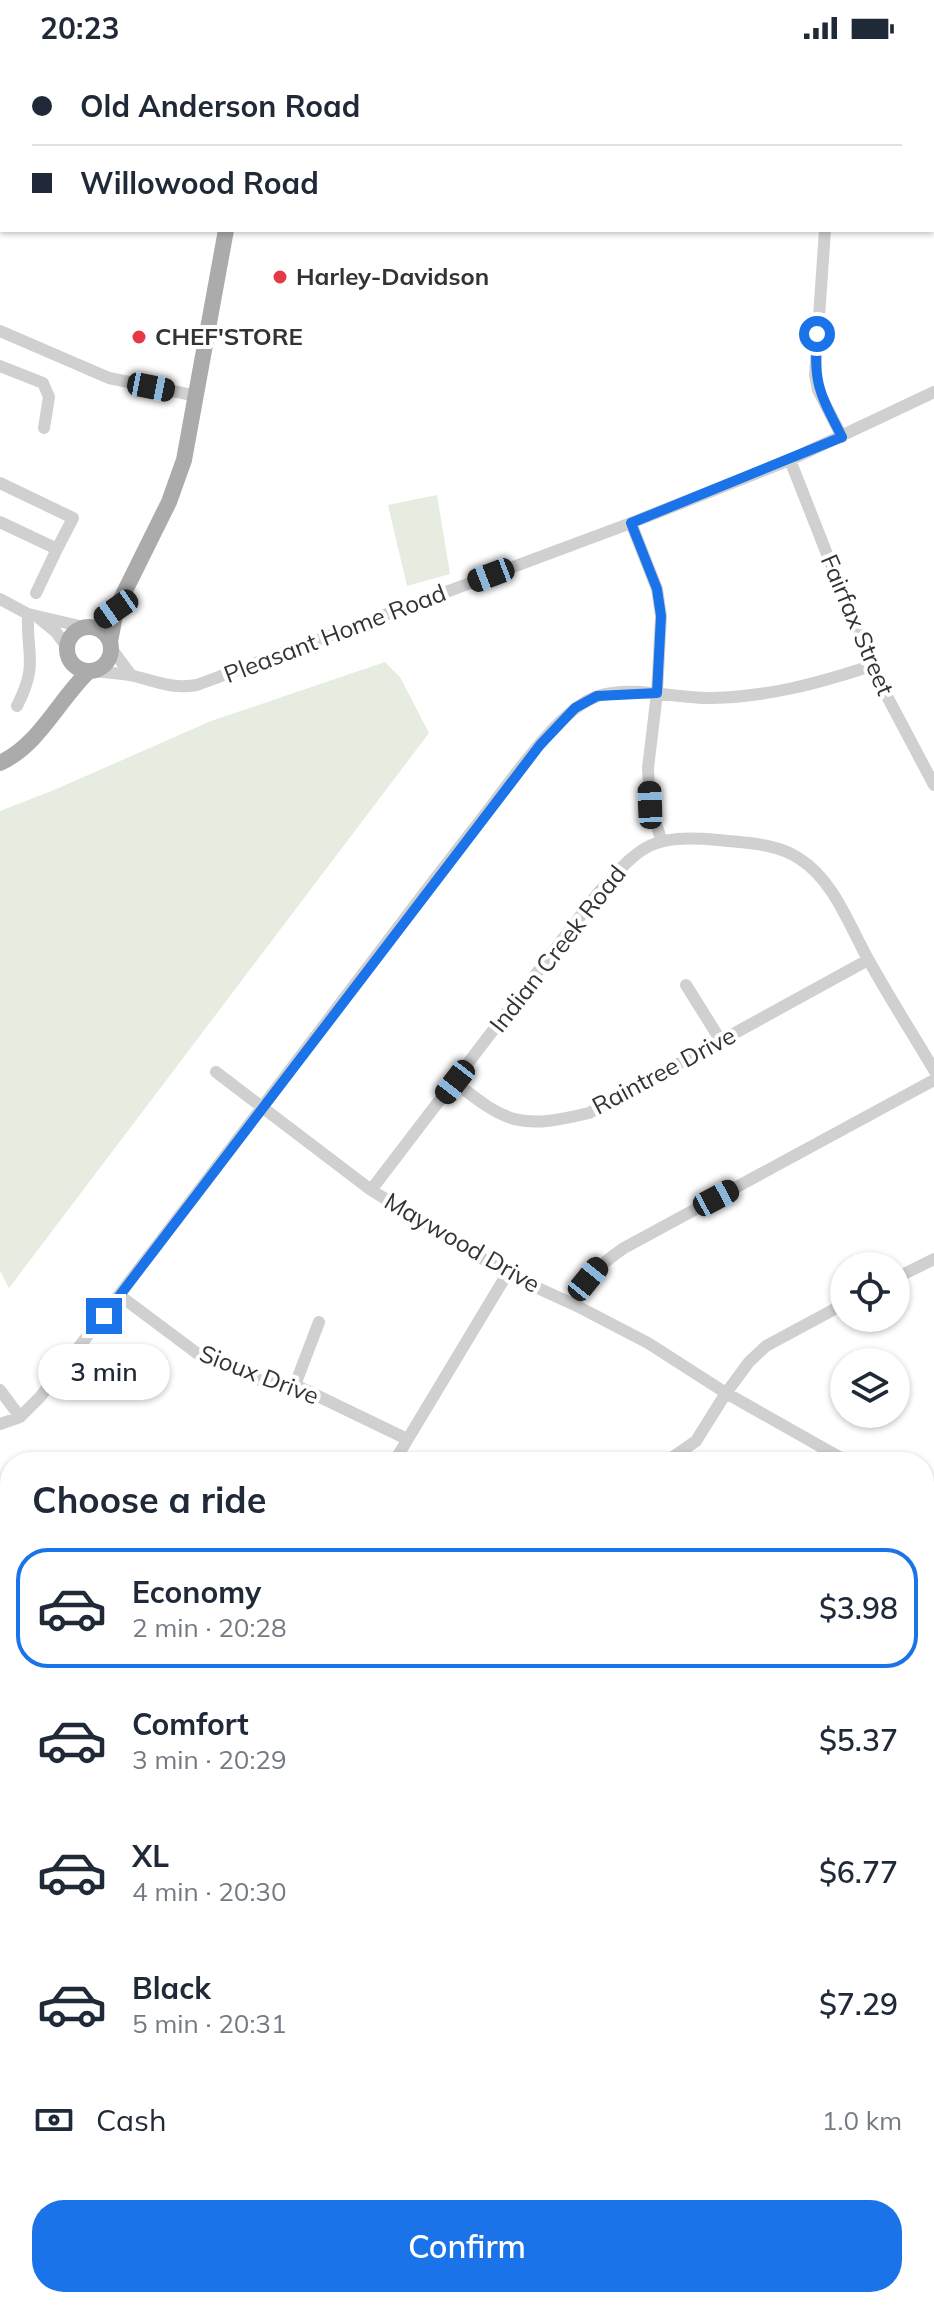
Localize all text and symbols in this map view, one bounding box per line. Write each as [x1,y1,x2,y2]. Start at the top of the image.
text: 20:23 [40,9,119,47]
text: Old Anderson Road [80,87,360,125]
text: Willowood Road [80,164,319,202]
place label: Harley-Davidson [296,261,489,291]
marker: Harley-Davidson [271,268,289,286]
route start [799,316,835,352]
place label: CHEF'STORE [155,321,303,351]
marker: CHEF'STORE [130,328,148,346]
car [125,371,177,403]
street label: Fairfax Street [815,550,901,700]
car [464,555,518,595]
street label: Pleasant Home Road [219,577,450,689]
car [89,585,143,633]
car [637,781,663,829]
street label: Indian Creek Road [483,859,632,1038]
street label: Raintree Drive [587,1020,740,1120]
car [431,1056,479,1108]
car [689,1176,743,1220]
street label: Maywood Drive [379,1185,546,1299]
map controls [830,1252,910,1428]
button: locate [830,1252,910,1332]
car [564,1253,612,1305]
route end [86,1298,122,1334]
street label: Sioux Drive [195,1338,323,1411]
callout: 3 min [38,1344,170,1400]
button: layers [830,1348,910,1428]
text: 3 min [70,1355,138,1388]
text: Choose a ride [32,1477,266,1522]
icon: car [36,1572,108,1644]
text: Economy [132,1573,261,1611]
text: $3.98 [819,1589,898,1627]
text: 2 min · 20:28 [132,1611,287,1644]
icon: car [36,1704,108,1776]
text: Comfort [132,1705,249,1743]
text: $5.37 [819,1721,898,1759]
text: 3 min · 20:29 [132,1743,287,1776]
icon: car [36,1836,108,1908]
text: XL [132,1837,169,1875]
text: $6.77 [819,1853,898,1891]
text: 4 min · 20:30 [132,1875,287,1908]
icon: car [36,1968,108,2040]
text: Black [132,1969,211,2007]
text: $7.29 [819,1985,898,2023]
text: 5 min · 20:31 [132,2007,287,2040]
icon: cash [32,2098,76,2142]
text: Cash [96,2101,167,2139]
text: 1.0 km [822,2104,902,2137]
button: Confirm [32,2200,902,2292]

